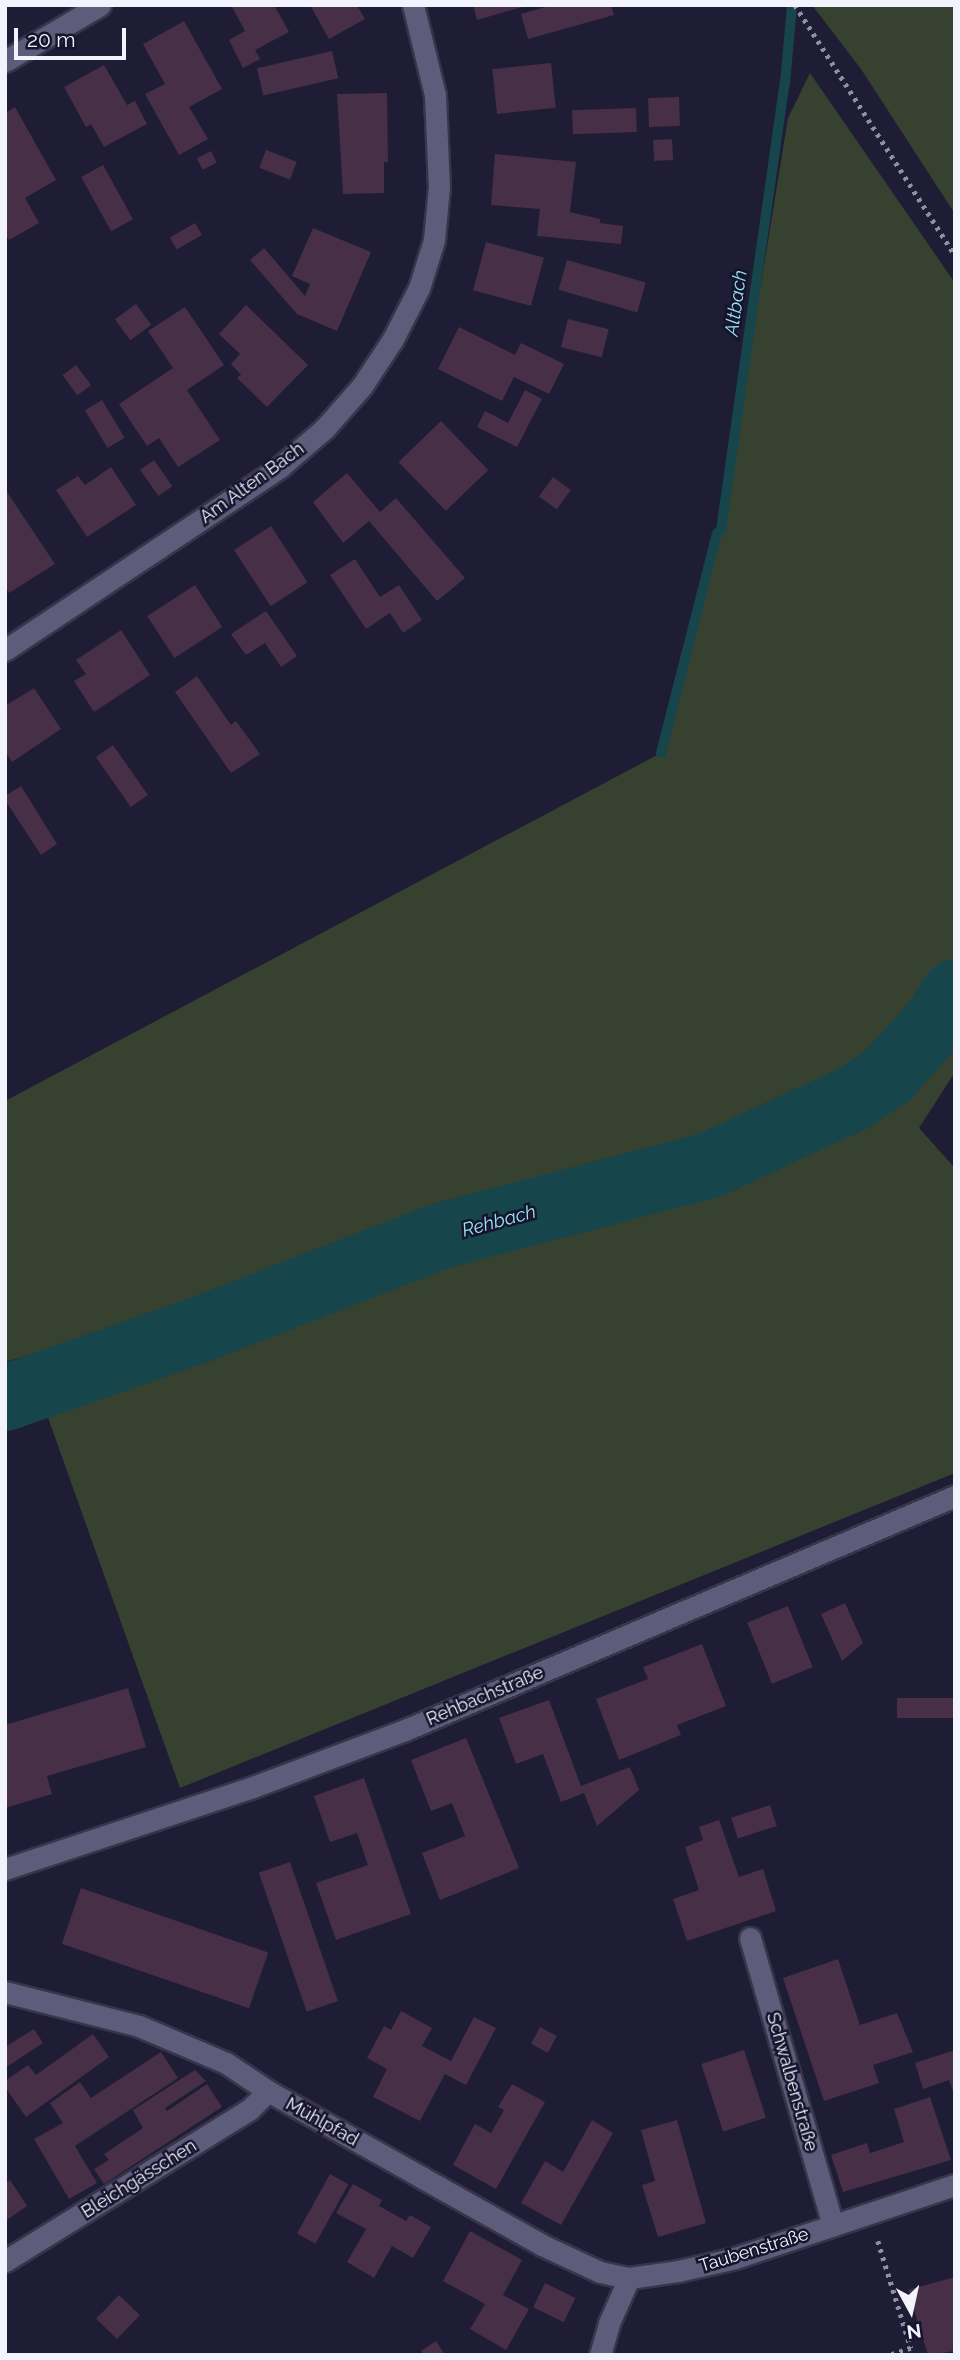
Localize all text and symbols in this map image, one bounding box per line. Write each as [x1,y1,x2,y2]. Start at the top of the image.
scale bar [18,14,130,58]
text: 20 m [27,27,75,52]
water label: Altbach [720,268,752,338]
street label: Am Alten Bach [195,438,309,528]
water label: Rehbach [459,1200,539,1242]
street label: Rehbachstraße [423,1662,547,1730]
street label: Schwalbenstraße [762,2010,822,2154]
street label: Mühlpfad [282,2093,362,2151]
street label: Bleichgässchen [78,2135,200,2223]
street label: Taubenstraße [697,2223,811,2277]
north arrow [876,2276,946,2346]
text: N [905,2320,923,2344]

